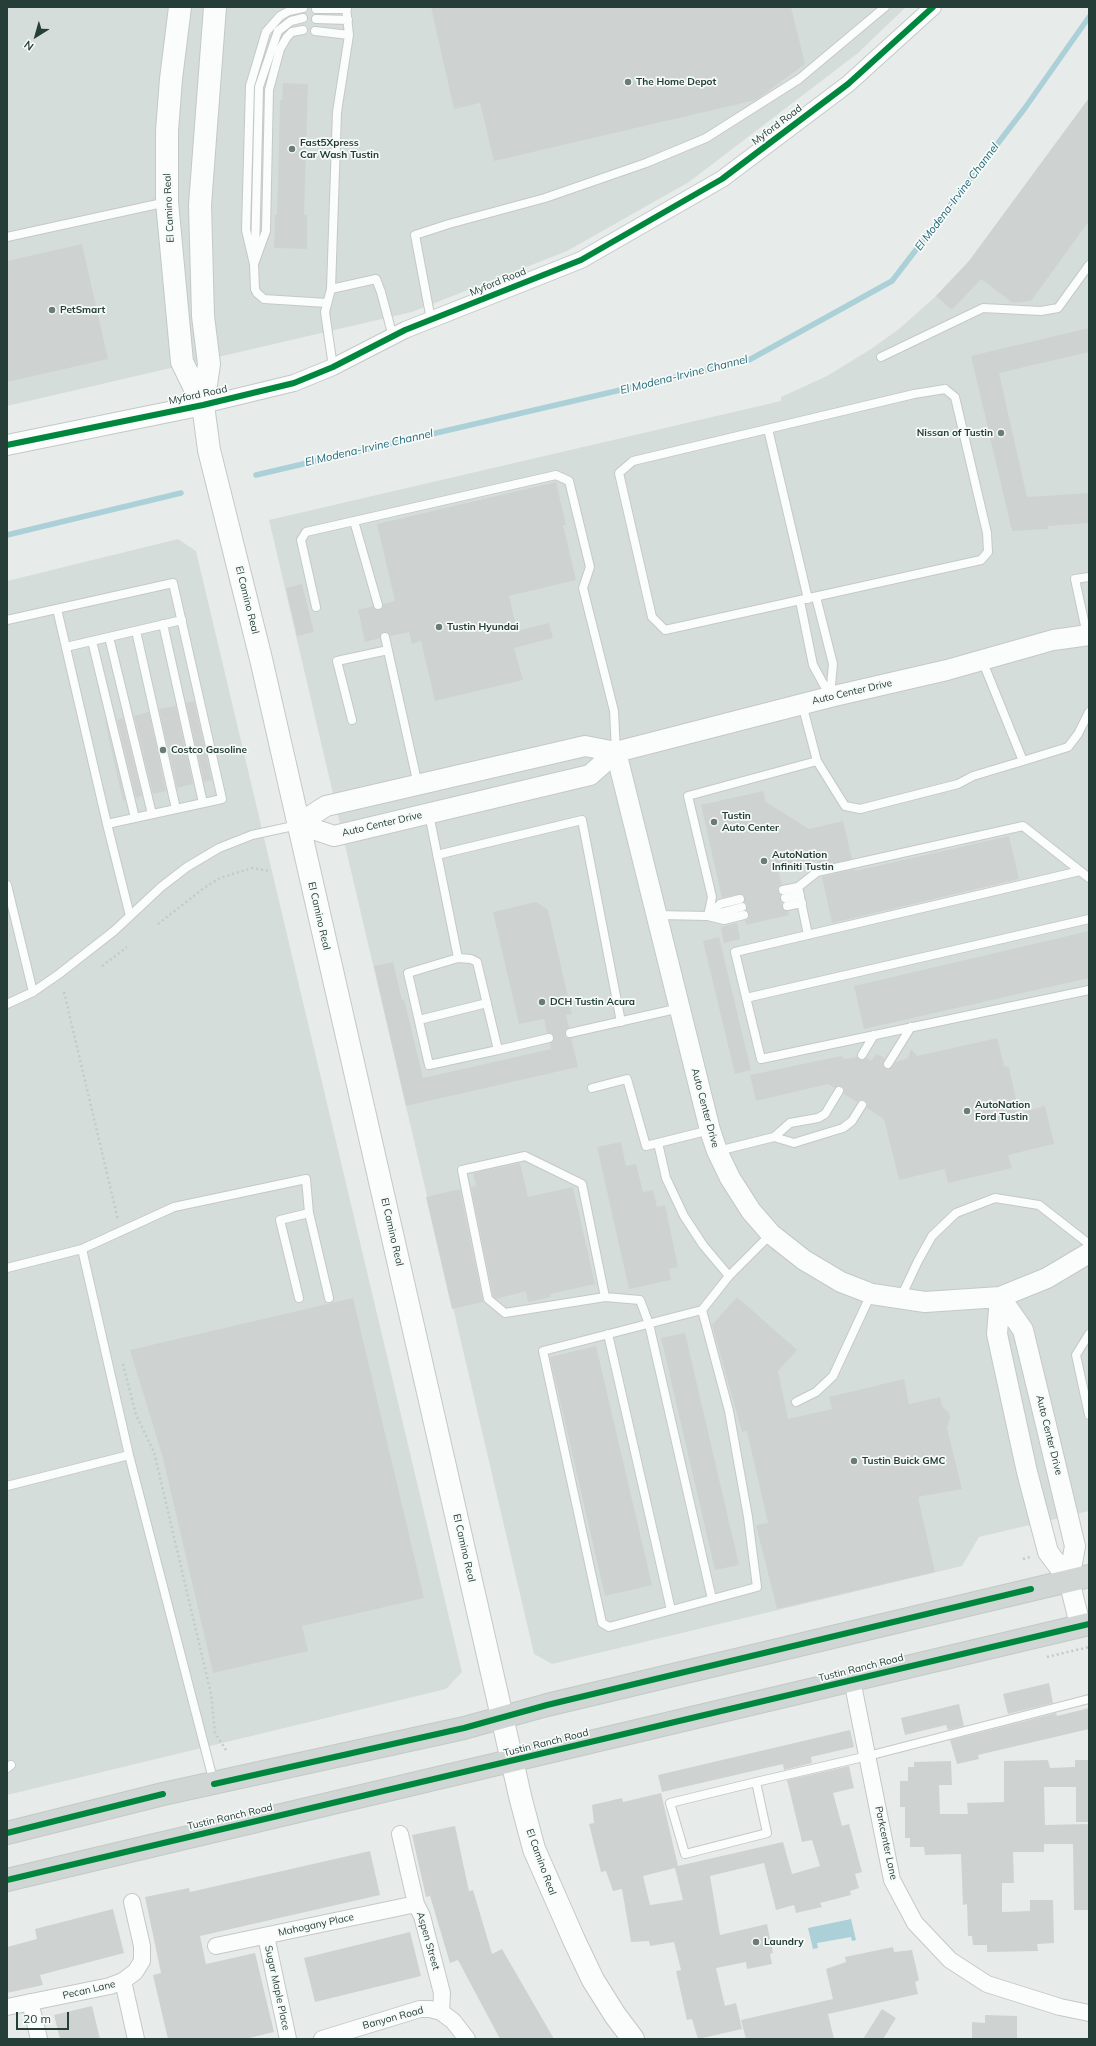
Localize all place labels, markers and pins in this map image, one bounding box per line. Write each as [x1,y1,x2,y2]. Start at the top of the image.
place label: The Home Depot [636,76,716,88]
marker: The Home Depot [623,77,633,87]
place label: Fast5Xpress Car Wash Tustin [300,137,379,160]
marker: Fast5Xpress Car Wash Tustin [287,144,297,154]
place label: PetSmart [60,304,105,316]
marker: PetSmart [47,305,57,315]
place label: Nissan of Tustin [917,427,993,439]
marker: Nissan of Tustin [996,428,1006,438]
place label: Tustin Hyundai [447,621,519,633]
marker: Tustin Hyundai [434,622,444,632]
place label: Costco Gasoline [171,744,247,756]
marker: Costco Gasoline [158,745,168,755]
place label: Tustin Auto Center [722,810,779,834]
marker: Tustin Auto Center [709,817,719,827]
place label: AutoNation Infiniti Tustin [772,849,834,872]
marker: AutoNation Infiniti Tustin [759,856,769,866]
place label: DCH Tustin Acura [550,996,635,1008]
marker: DCH Tustin Acura [537,997,547,1007]
place label: AutoNation Ford Tustin [975,1099,1030,1122]
marker: AutoNation Ford Tustin [962,1106,972,1116]
place label: Tustin Buick GMC [862,1455,945,1467]
marker: Tustin Buick GMC [849,1456,859,1466]
place label: Laundry [764,1936,804,1948]
marker: Laundry [751,1937,761,1947]

